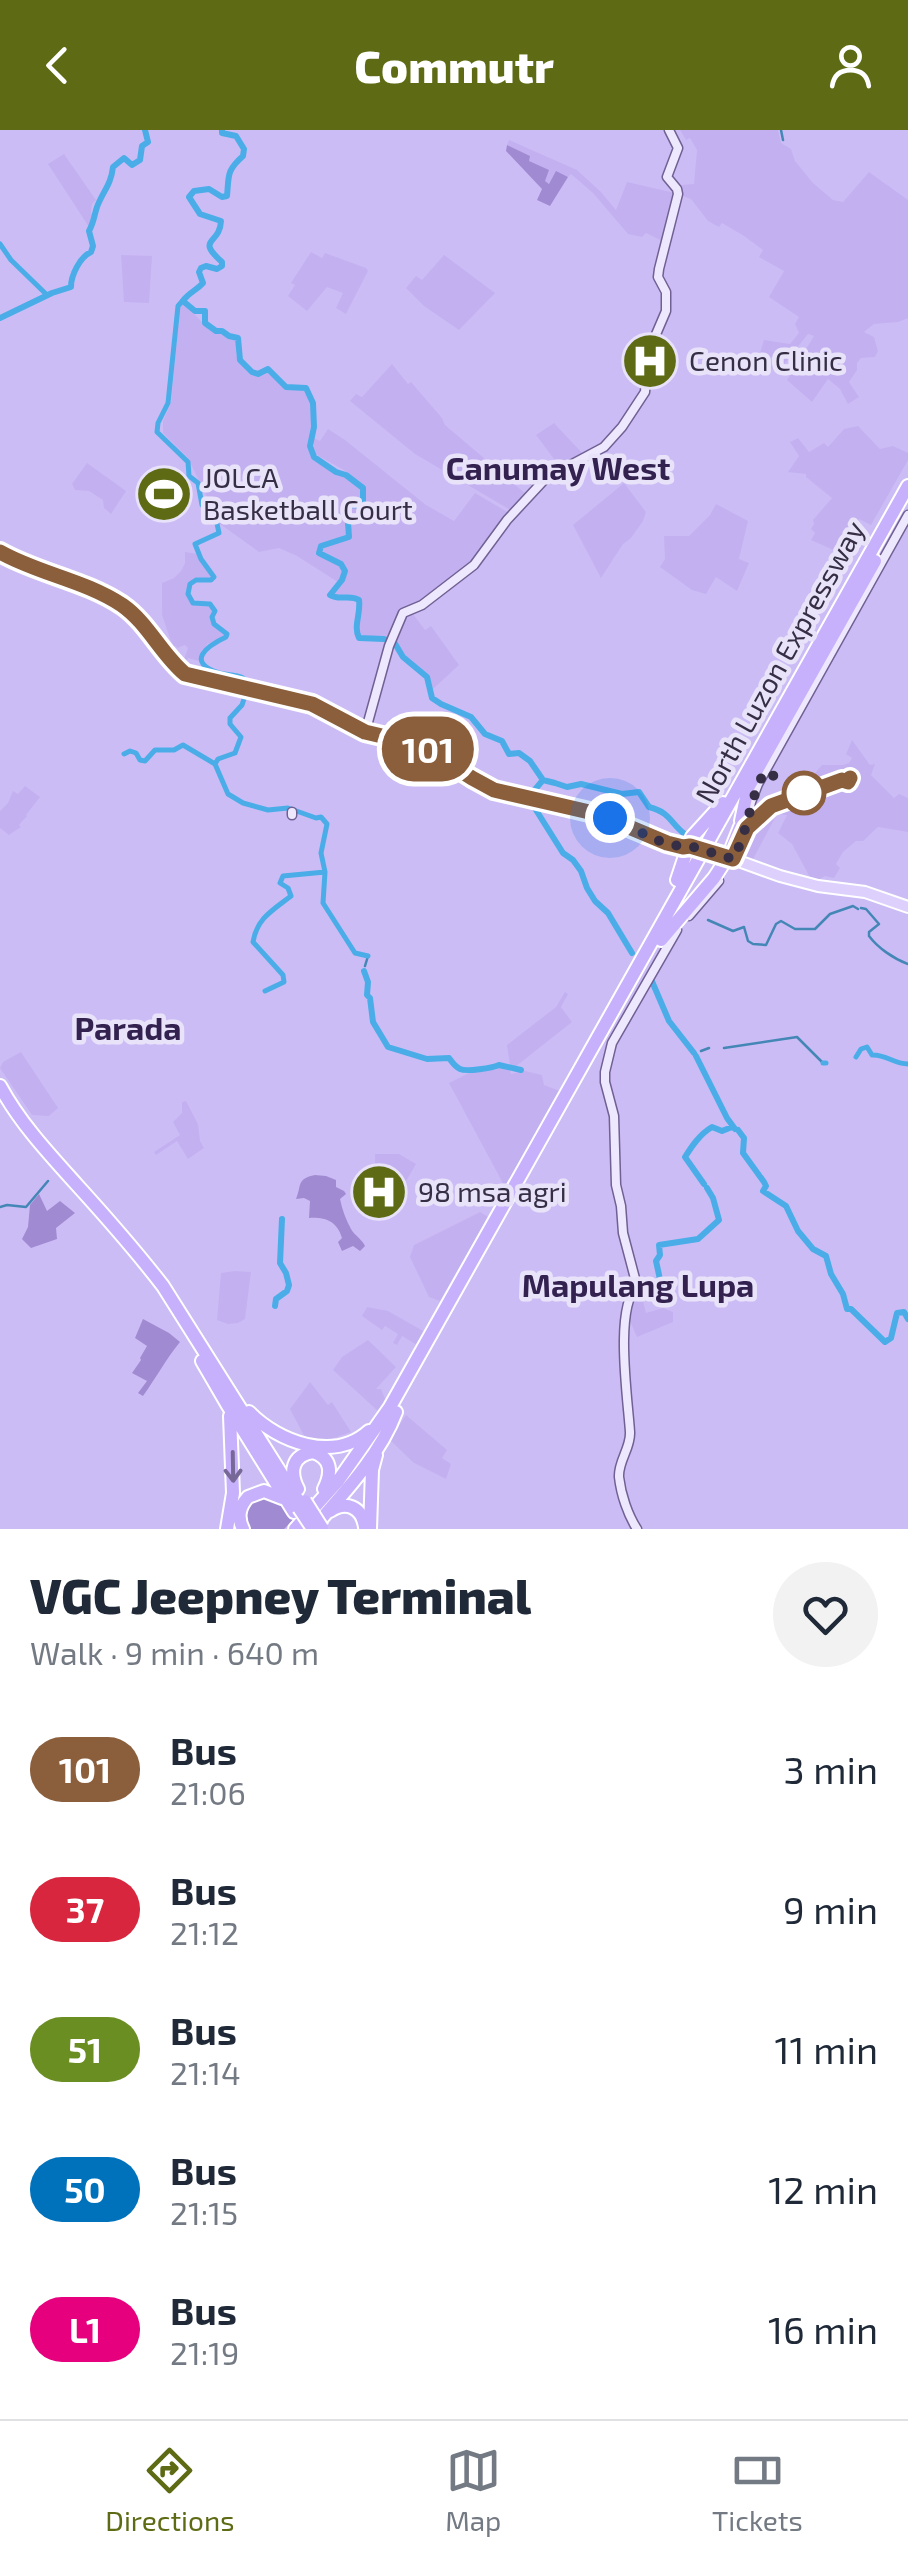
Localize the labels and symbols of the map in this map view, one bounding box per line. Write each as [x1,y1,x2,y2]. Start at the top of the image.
hospital icon: Cenon Clinic [620,331,680,391]
place label: Cenon Clinic [689,343,843,377]
district label: Canumay West [446,448,670,487]
place label: JOLCA Basketball Court [203,460,413,526]
sports icon: JOLCA Basketball Court [134,464,194,524]
street label: North Luzon Expressway [687,514,871,809]
line badge: 101 [370,716,486,782]
unlabelled marker [783,772,825,814]
your location [585,793,635,843]
district label: Parada [74,1008,182,1046]
hospital icon: 98 msa agri [349,1162,409,1222]
place label: 98 msa agri [418,1174,567,1208]
district label: Mapulang Lupa [522,1265,754,1303]
one-way arrow [224,1450,242,1482]

